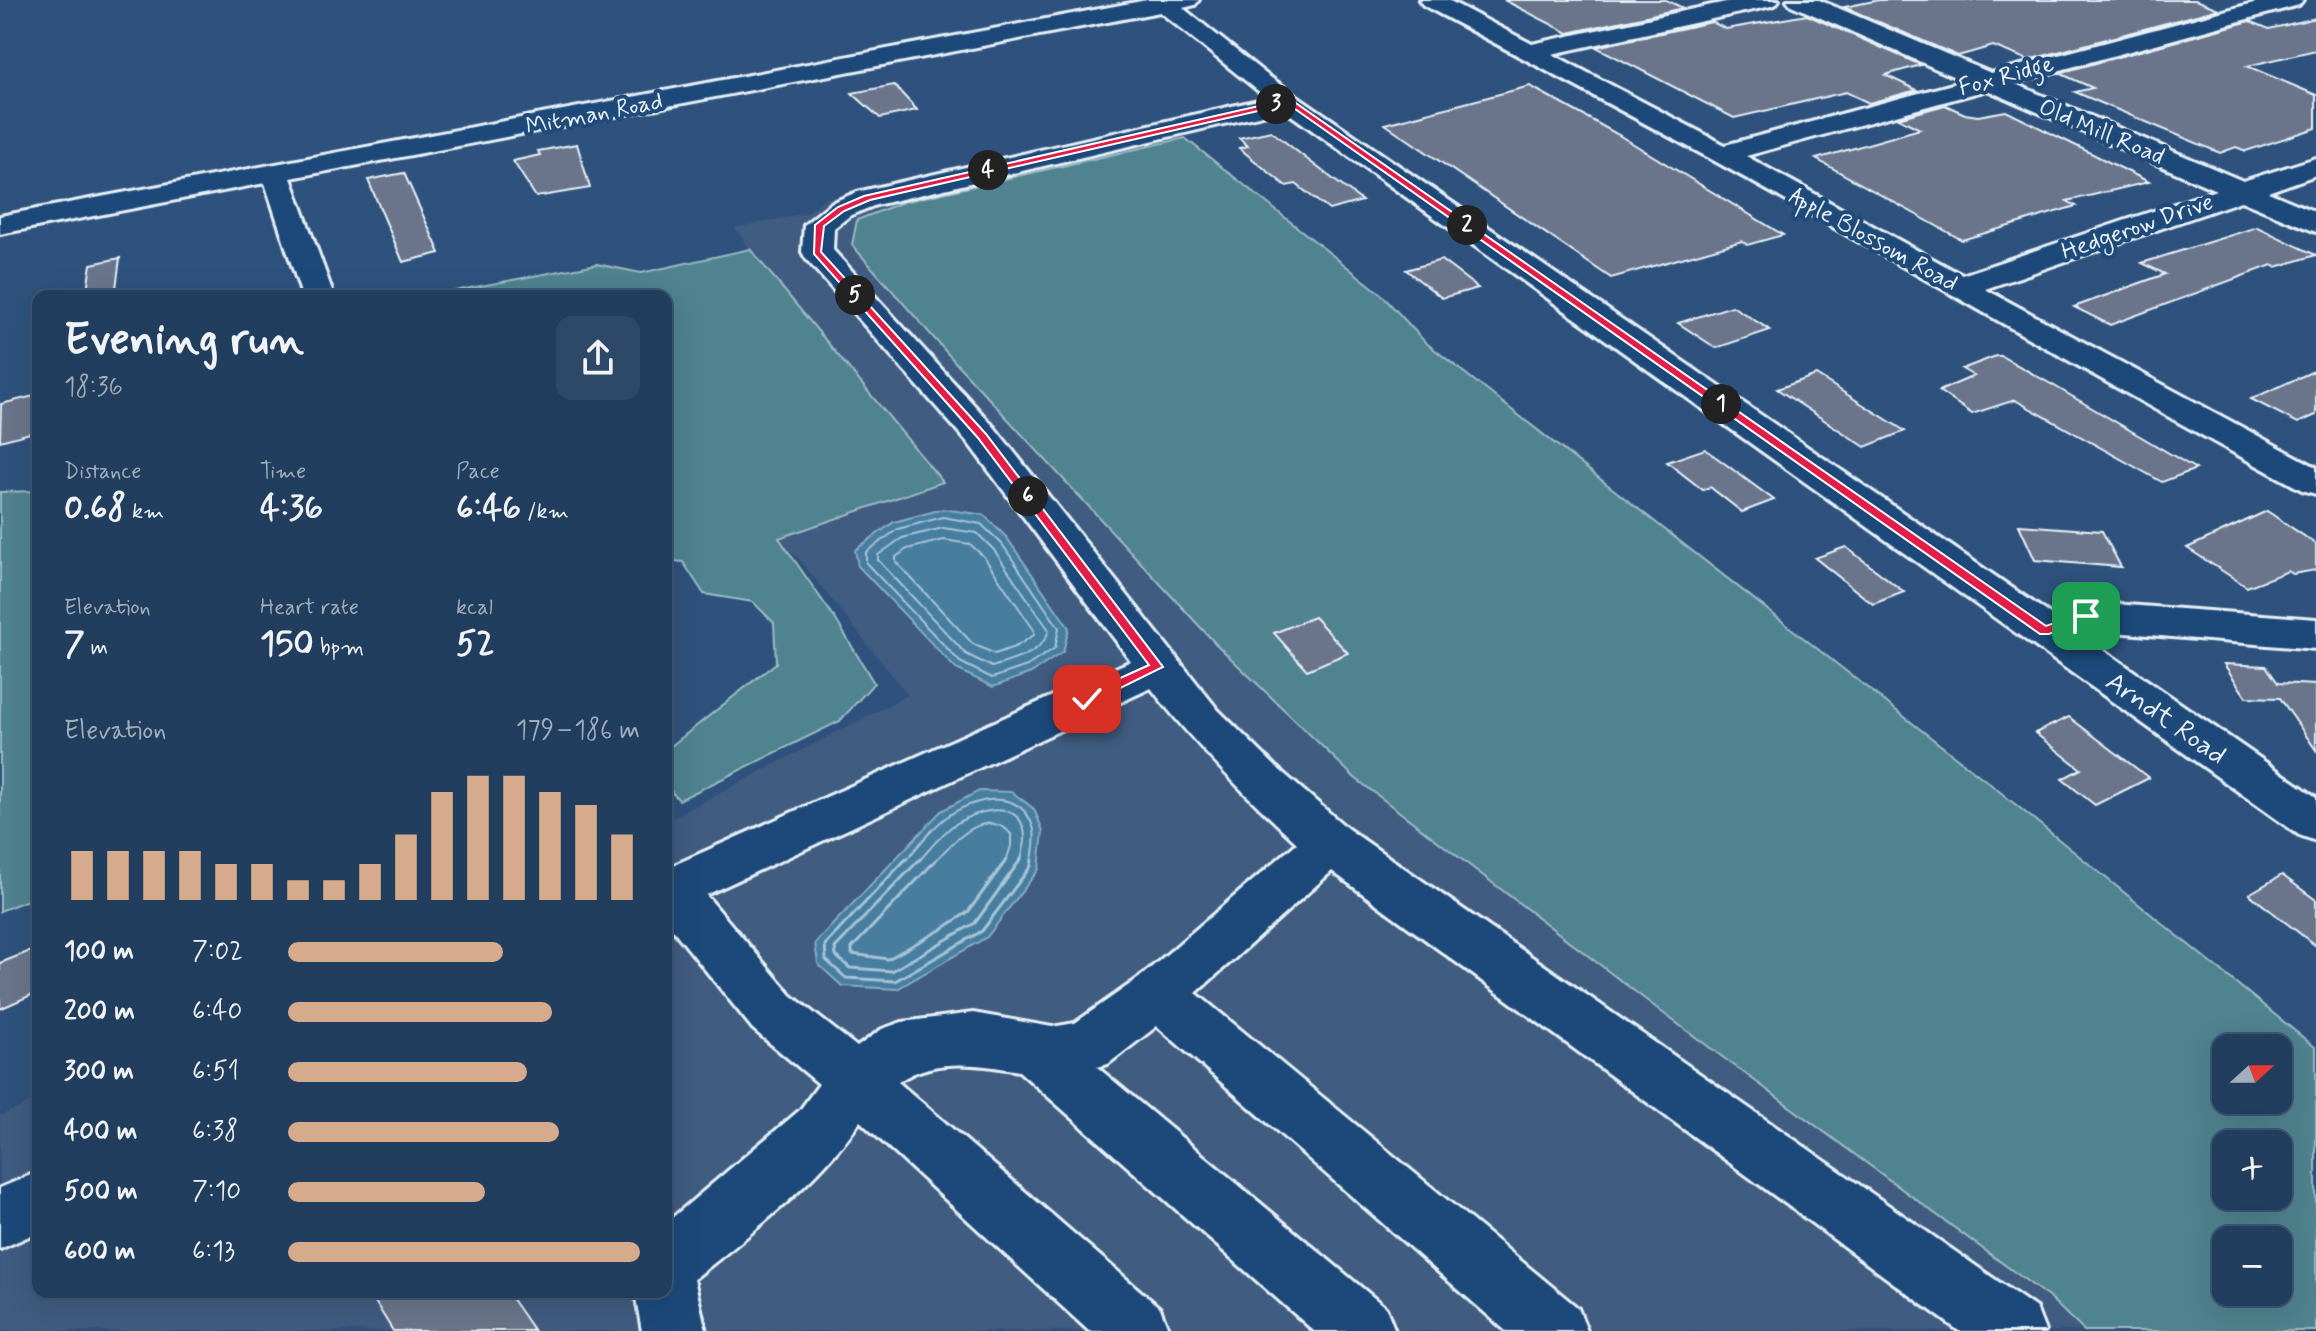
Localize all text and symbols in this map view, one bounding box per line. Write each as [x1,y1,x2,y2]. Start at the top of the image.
street label: Fox Ridge [1955,49,2058,107]
pin: 3 [1256,84,1296,124]
street label: Mitman Road [523,86,665,143]
text: 3 [1271,90,1281,118]
street label: Old Mill Road [2034,92,2169,173]
pin: 4 [968,150,1008,190]
text: 4 [982,156,994,184]
street label: Apple Blossom Road [1782,181,1963,302]
street label: Hedgerow Drive [2057,187,2218,270]
pin: 2 [1447,205,1487,245]
text: 2 [1462,211,1472,239]
pin: 5 [835,275,875,315]
text: 5 [848,281,862,309]
text: Evening run [64,312,304,370]
button: share [556,316,640,400]
text: 18:36 [64,371,123,405]
pin: 1 [1701,384,1741,424]
text: 1 [1716,390,1726,418]
text: Distance [64,458,141,486]
text: Time [260,458,306,486]
text: Pace [456,458,500,486]
pin: 6 [1008,476,1048,516]
text: 6 [1022,482,1034,510]
text: 0.68 [64,486,126,531]
text: 4:36 [260,486,323,531]
text: 6:46 [456,486,521,531]
text: km [126,498,164,526]
text: /km [521,498,569,526]
pin [2052,582,2120,650]
text: Elevation [64,594,151,622]
text: Heart rate [260,594,359,622]
text: kcal [456,594,493,622]
icon: arrive [2064,594,2108,638]
text: 7 [64,622,85,667]
text: 150 [260,622,314,667]
text: 52 [456,622,494,667]
text: m [85,634,108,662]
text: bpm [314,634,364,662]
street label: Arndt Road [2098,664,2233,774]
pin [1053,665,1121,733]
icon: check [1065,677,1109,721]
text: Elevation [64,714,166,748]
text: 179–186 m [516,714,640,748]
text: 100 m [64,935,134,969]
text: 7:02 [192,935,243,969]
text: 200 m [64,995,135,1029]
text: 6:40 [192,995,242,1029]
north arrow [2212,1034,2292,1114]
map controls [2212,1034,2292,1306]
text: 300 m [64,1055,134,1089]
text: 6:51 [192,1055,239,1089]
text: 400 m [64,1115,137,1149]
text: 6:38 [192,1115,238,1149]
button: + [2212,1130,2292,1210]
text: 500 m [64,1175,138,1209]
text: 7:10 [192,1175,241,1209]
button: − [2212,1226,2292,1306]
text: 600 m [64,1235,136,1269]
text: 6:13 [192,1235,235,1269]

